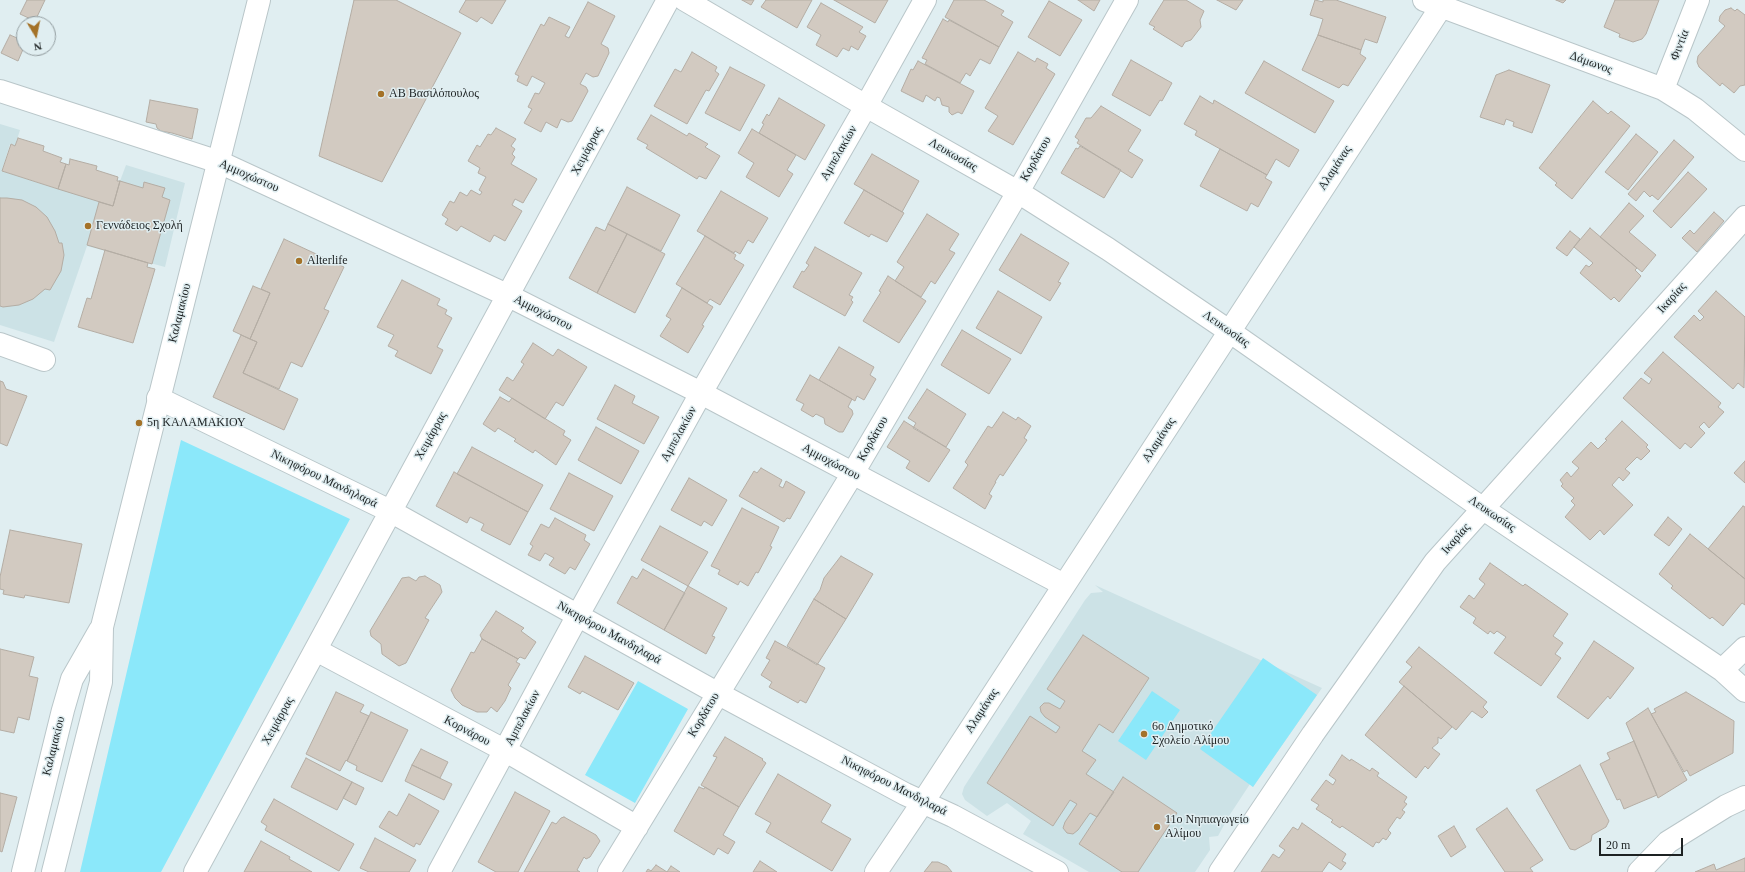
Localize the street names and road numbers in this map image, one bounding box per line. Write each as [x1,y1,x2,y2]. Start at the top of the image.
street label: Φιντία [1668,28,1692,62]
street label: Δάμωνος [1568,49,1614,77]
street label: Αμπελακίων [818,123,860,183]
street label: Χειμάρρας [568,124,606,178]
street label: Κορδάτου [1017,134,1055,184]
street label: Λευκωσίας [926,135,980,175]
street label: Αλαμάνας [1315,143,1355,193]
street label: Αμμοχώστου [217,156,281,196]
street label: Ικαρίας [1654,280,1690,316]
street label: Καλαμακίου [166,282,194,344]
street label: Αμμοχώστου [511,292,575,334]
street label: Λευκωσίας [1200,308,1252,350]
street label: Αμπελακίων [658,404,700,464]
street label: Χειμάρρας [412,409,450,463]
street label: Κορδάτου [854,414,892,464]
street label: Αλαμάνας [1139,415,1179,465]
street label: Αμμοχώστου [799,441,863,483]
street label: Νικηφόρου Μανδηλαρά [268,447,380,511]
street label: Λευκωσίας [1465,493,1519,535]
street label: Ικαρίας [1439,521,1473,557]
street label: Νικηφόρου Μανδηλαρά [554,598,664,668]
street label: Αλαμάνας [962,686,1002,736]
street label: Αμπελακίων [502,688,544,748]
street label: Κορδάτου [685,690,723,740]
street label: Χειμάρρας [259,694,297,748]
street label: Κορνάρου [441,713,493,749]
street label: Καλαμακίου [40,715,68,777]
street label: Νικηφόρου Μανδηλαρά [839,753,949,819]

